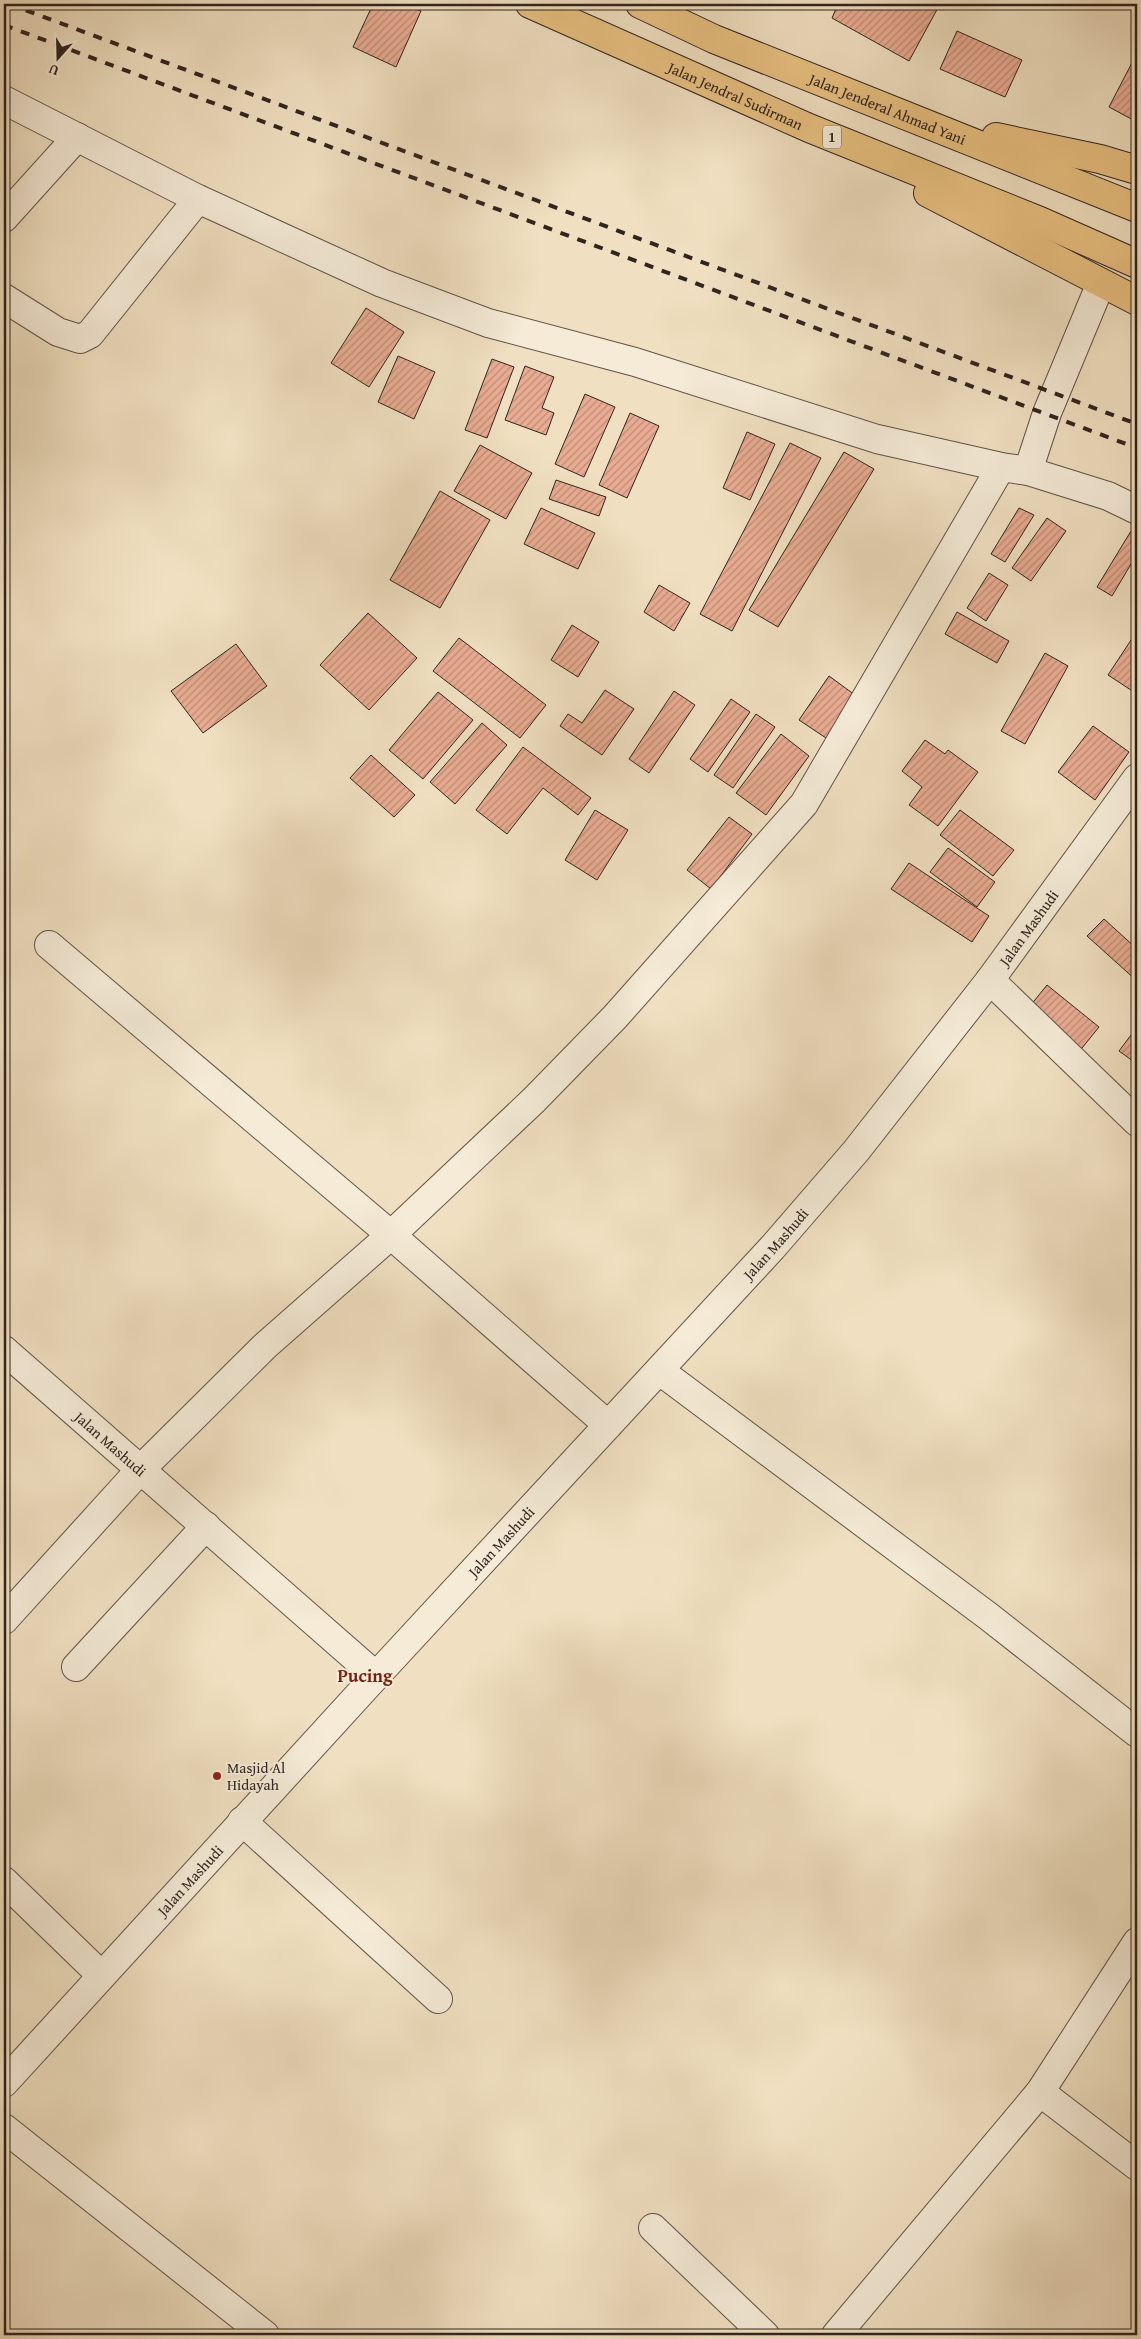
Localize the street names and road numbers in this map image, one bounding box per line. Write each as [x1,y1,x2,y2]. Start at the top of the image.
street label: Jalan Jendral Sudirman [663,55,807,135]
street label: Jalan Jenderal Ahmad Yani [805,67,969,149]
road number: 1 [823,125,841,148]
street label: Jalan Mashudi [992,885,1063,971]
street label: Jalan Mashudi [736,1203,813,1285]
street label: Jalan Mashudi [69,1405,151,1481]
street label: Jalan Mashudi [461,1501,539,1583]
street label: Jalan Mashudi [150,1840,227,1921]

